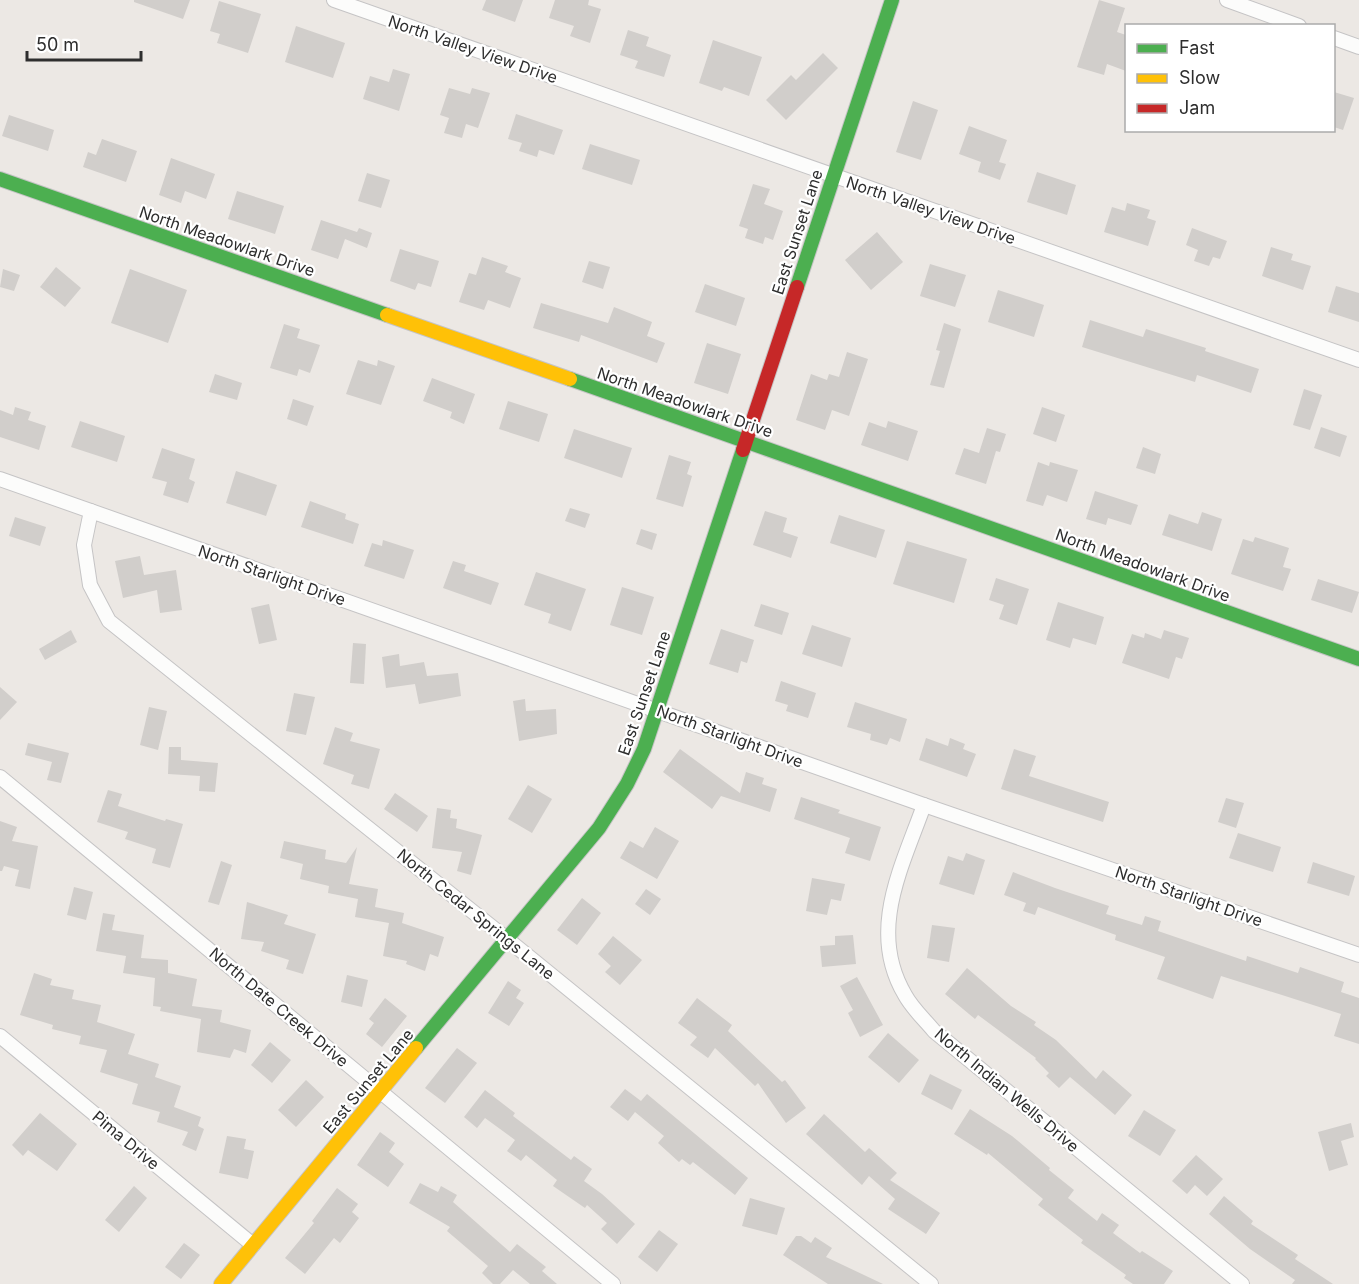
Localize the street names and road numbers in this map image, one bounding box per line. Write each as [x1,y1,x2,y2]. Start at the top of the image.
street label: North Valley View Drive [386,11,560,87]
street label: East Sunset Lane [767,167,827,297]
street label: North Valley View Drive [844,172,1018,248]
street label: North Meadowlark Drive [137,202,317,280]
street label: North Meadowlark Drive [595,363,775,441]
street label: North Meadowlark Drive [1053,524,1233,606]
street label: North Starlight Drive [196,540,348,610]
street label: East Sunset Lane [613,628,675,758]
street label: North Starlight Drive [654,700,806,772]
street label: North Cedar Springs Lane [393,844,559,984]
street label: North Starlight Drive [1113,861,1265,931]
street label: North Date Creek Drive [205,943,353,1071]
street label: North Indian Wells Drive [931,1024,1083,1156]
street label: East Sunset Lane [318,1025,418,1137]
street label: Pima Drive [88,1106,164,1174]

